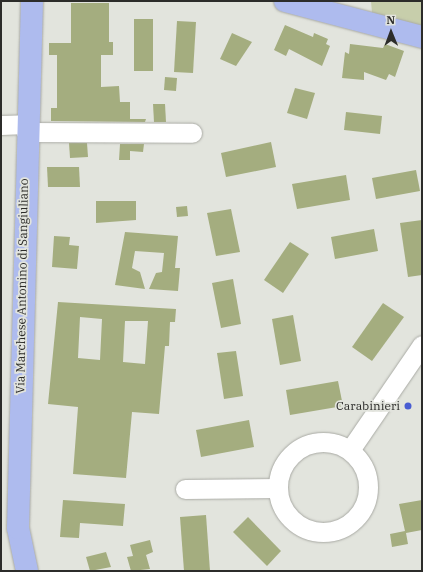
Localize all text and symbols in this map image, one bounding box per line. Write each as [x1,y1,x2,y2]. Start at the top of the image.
north arrow [371,12,411,52]
text: N [386,13,395,27]
street label: Via Marchese Antonino di Sangiuliano [13,178,31,394]
place label: Carabinieri [336,399,400,413]
marker: Carabinieri [403,401,413,411]

